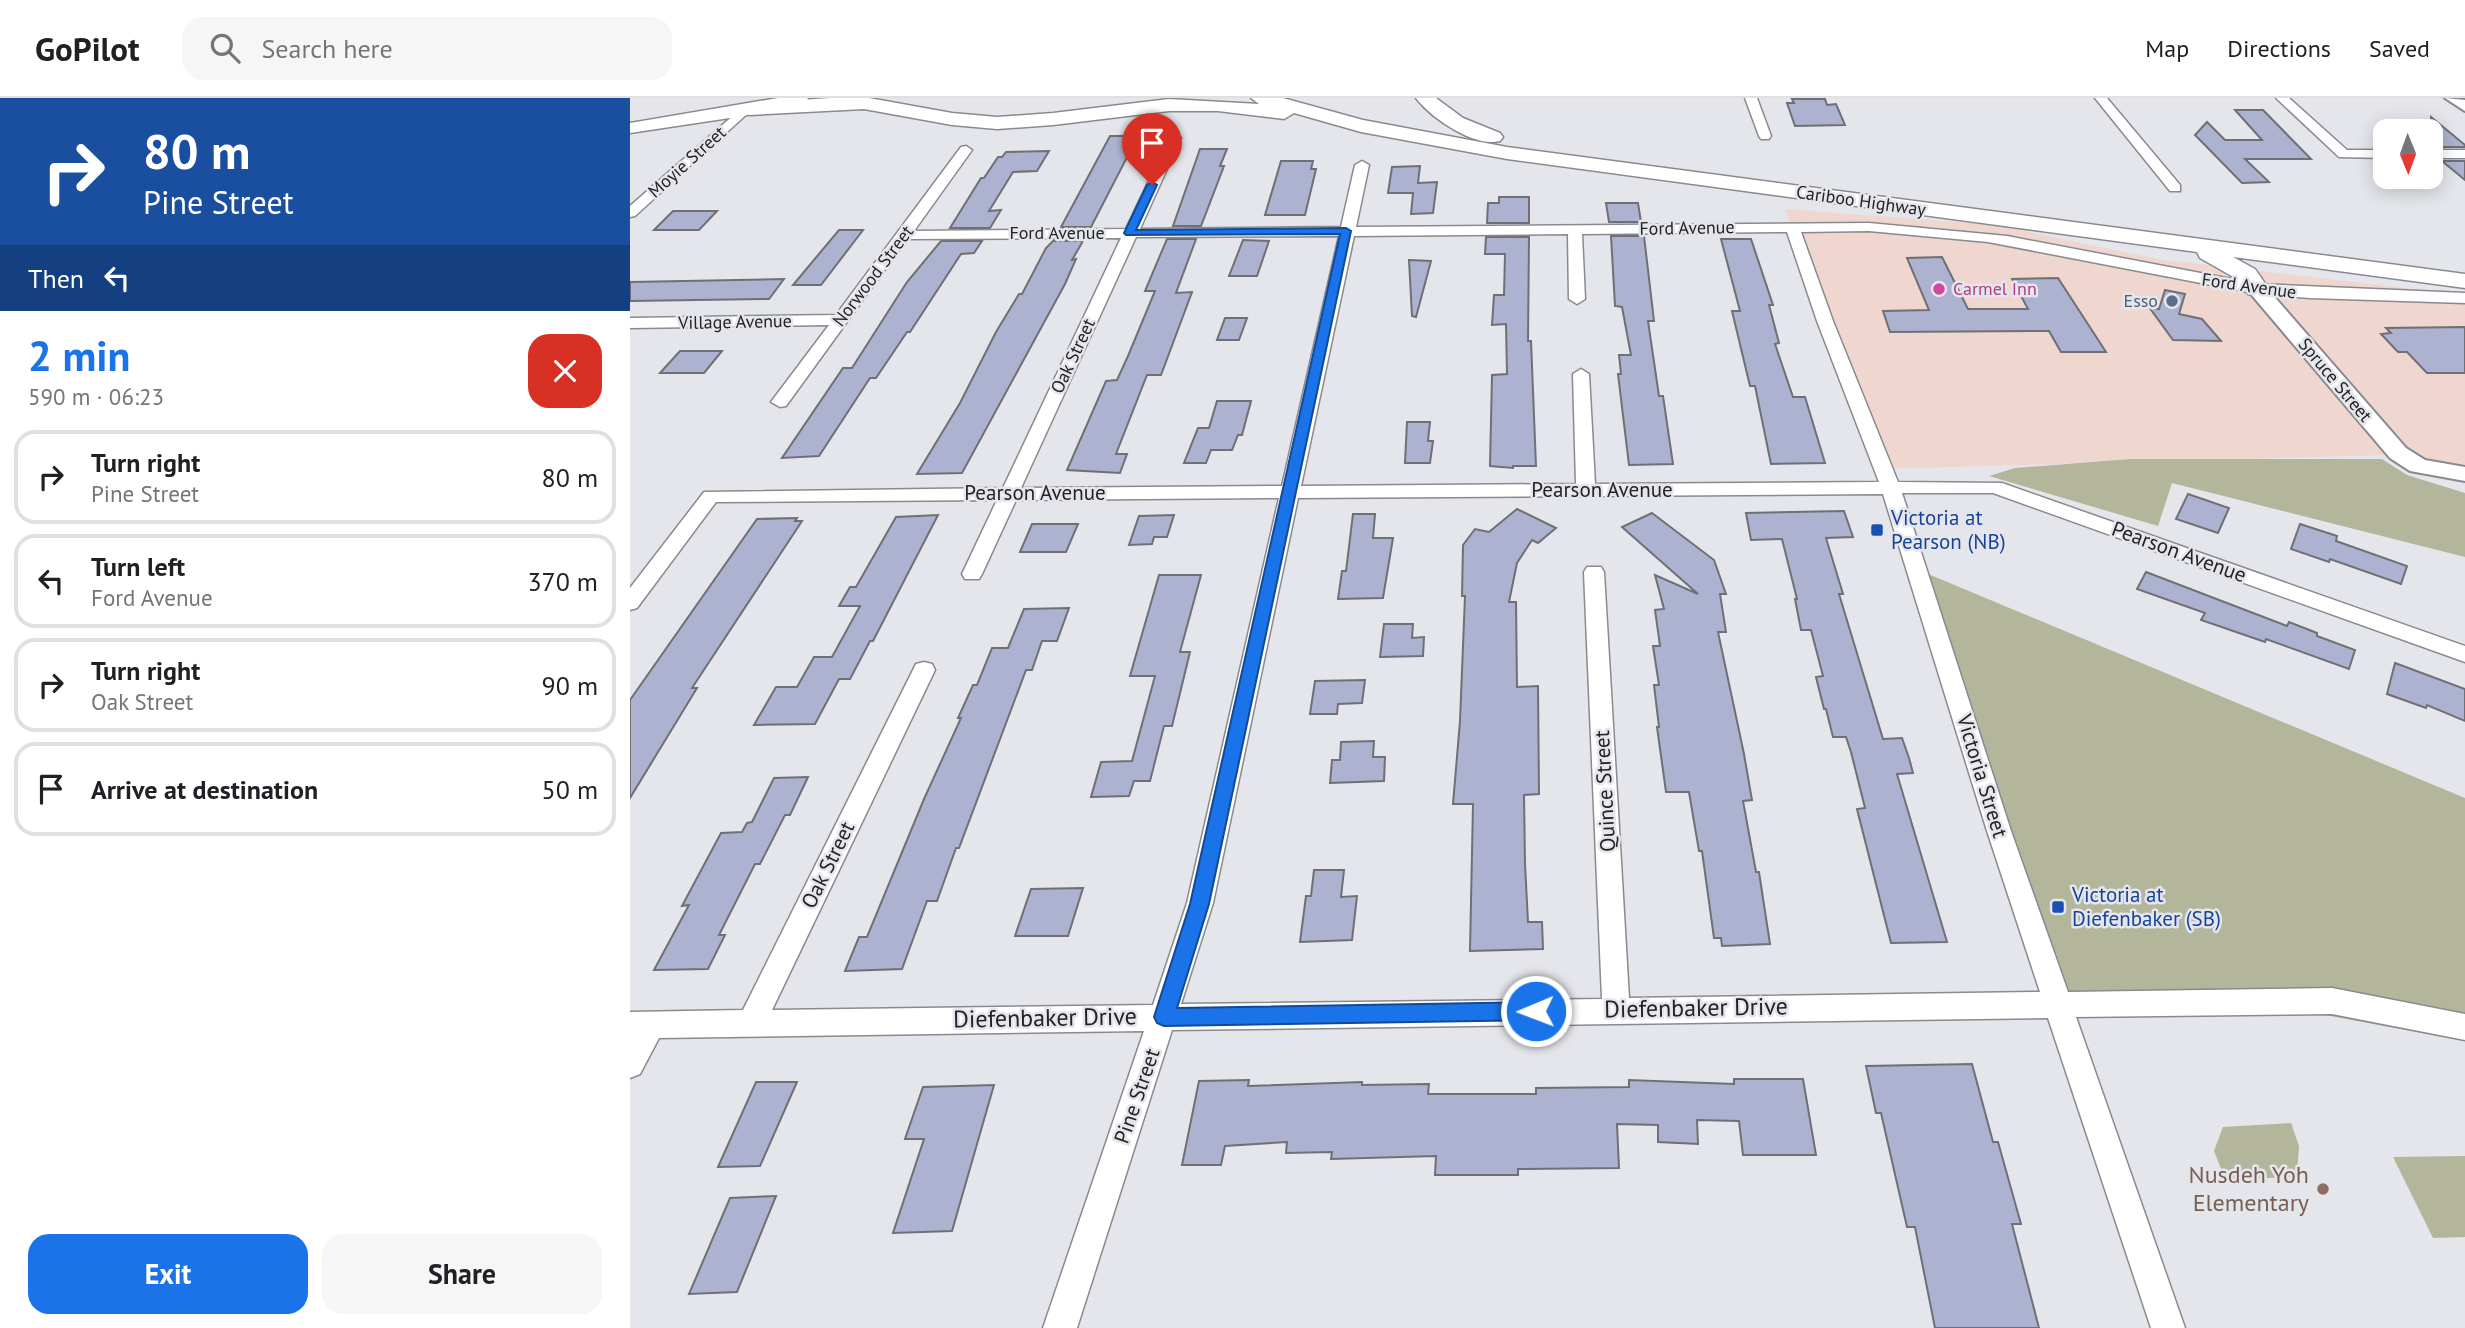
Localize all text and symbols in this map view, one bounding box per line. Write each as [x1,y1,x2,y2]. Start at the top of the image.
search box [182,17,672,80]
text: GoPilot [35,27,140,70]
icon: search [206,29,244,67]
text: Search here [262,32,393,65]
text: Map [2145,33,2189,64]
text: Directions [2227,33,2331,64]
text: Saved [2369,33,2430,64]
pin [1122,113,1182,185]
text: 80 m [143,119,250,183]
north arrow [2373,119,2443,189]
map controls [2373,119,2443,189]
street label: Moyie Street [643,121,730,203]
icon: arrive [1133,124,1171,162]
icon: right [28,126,119,217]
street label: Cariboo Highway [1795,180,1928,221]
text: Pine Street [143,181,294,223]
street label: Ford Avenue [1639,215,1735,240]
street label: Norwood Street [827,221,918,331]
street label: Ford Avenue [1009,221,1105,244]
icon: left [98,259,136,297]
text: Then [28,262,84,295]
street label: Ford Avenue [2200,267,2298,304]
place label: Carmel Inn [1953,277,2037,300]
marker: Carmel Inn [1931,281,1947,297]
place label: Esso [2124,289,2158,312]
marker: Esso [2164,293,2180,309]
street label: Village Avenue [677,309,792,334]
street label: Oak Street [1045,315,1100,397]
text: 2 min [28,328,130,383]
street label: Spruce Street [2294,333,2377,426]
button: close [528,334,602,408]
text: 590 m · 06:23 [28,382,164,411]
text: Turn right [91,446,200,479]
icon: right [32,458,70,496]
text: 80 m [542,461,598,494]
street label: Pearson Avenue [1531,476,1673,503]
text: Pine Street [91,479,199,508]
street label: Pearson Avenue [964,479,1106,506]
place label: Victoria at Pearson (NB) [1890,504,2006,555]
street label: Pearson Avenue [2108,515,2250,588]
marker: Victoria at Pearson (NB) [1869,522,1885,538]
text: Turn left [91,550,185,583]
icon: left [32,562,70,600]
text: 370 m [527,565,598,598]
text: Ford Avenue [91,583,213,612]
text: Turn right [91,654,200,687]
icon: right [32,666,70,704]
text: 90 m [542,669,598,702]
text: Oak Street [91,687,193,716]
street label: Victoria Street [1951,710,2014,841]
street label: Quince Street [1588,730,1621,853]
icon: arrive [32,770,70,808]
text: Arrive at destination [91,773,318,806]
text: 50 m [542,773,598,806]
street label: Oak Street [795,817,860,913]
place label: Victoria at Diefenbaker (SB) [2071,881,2221,932]
marker: Victoria at Diefenbaker (SB) [2050,899,2066,915]
position arrow [1499,974,1573,1048]
street label: Diefenbaker Drive [1604,990,1788,1025]
street label: Diefenbaker Drive [953,1000,1137,1035]
street label: Pine Street [1108,1045,1165,1147]
place label: Nusdeh Yoh Elementary [2189,1159,2309,1218]
marker: Nusdeh Yoh Elementary [2315,1181,2331,1197]
button: Exit [28,1234,308,1314]
button: Share [322,1234,602,1314]

